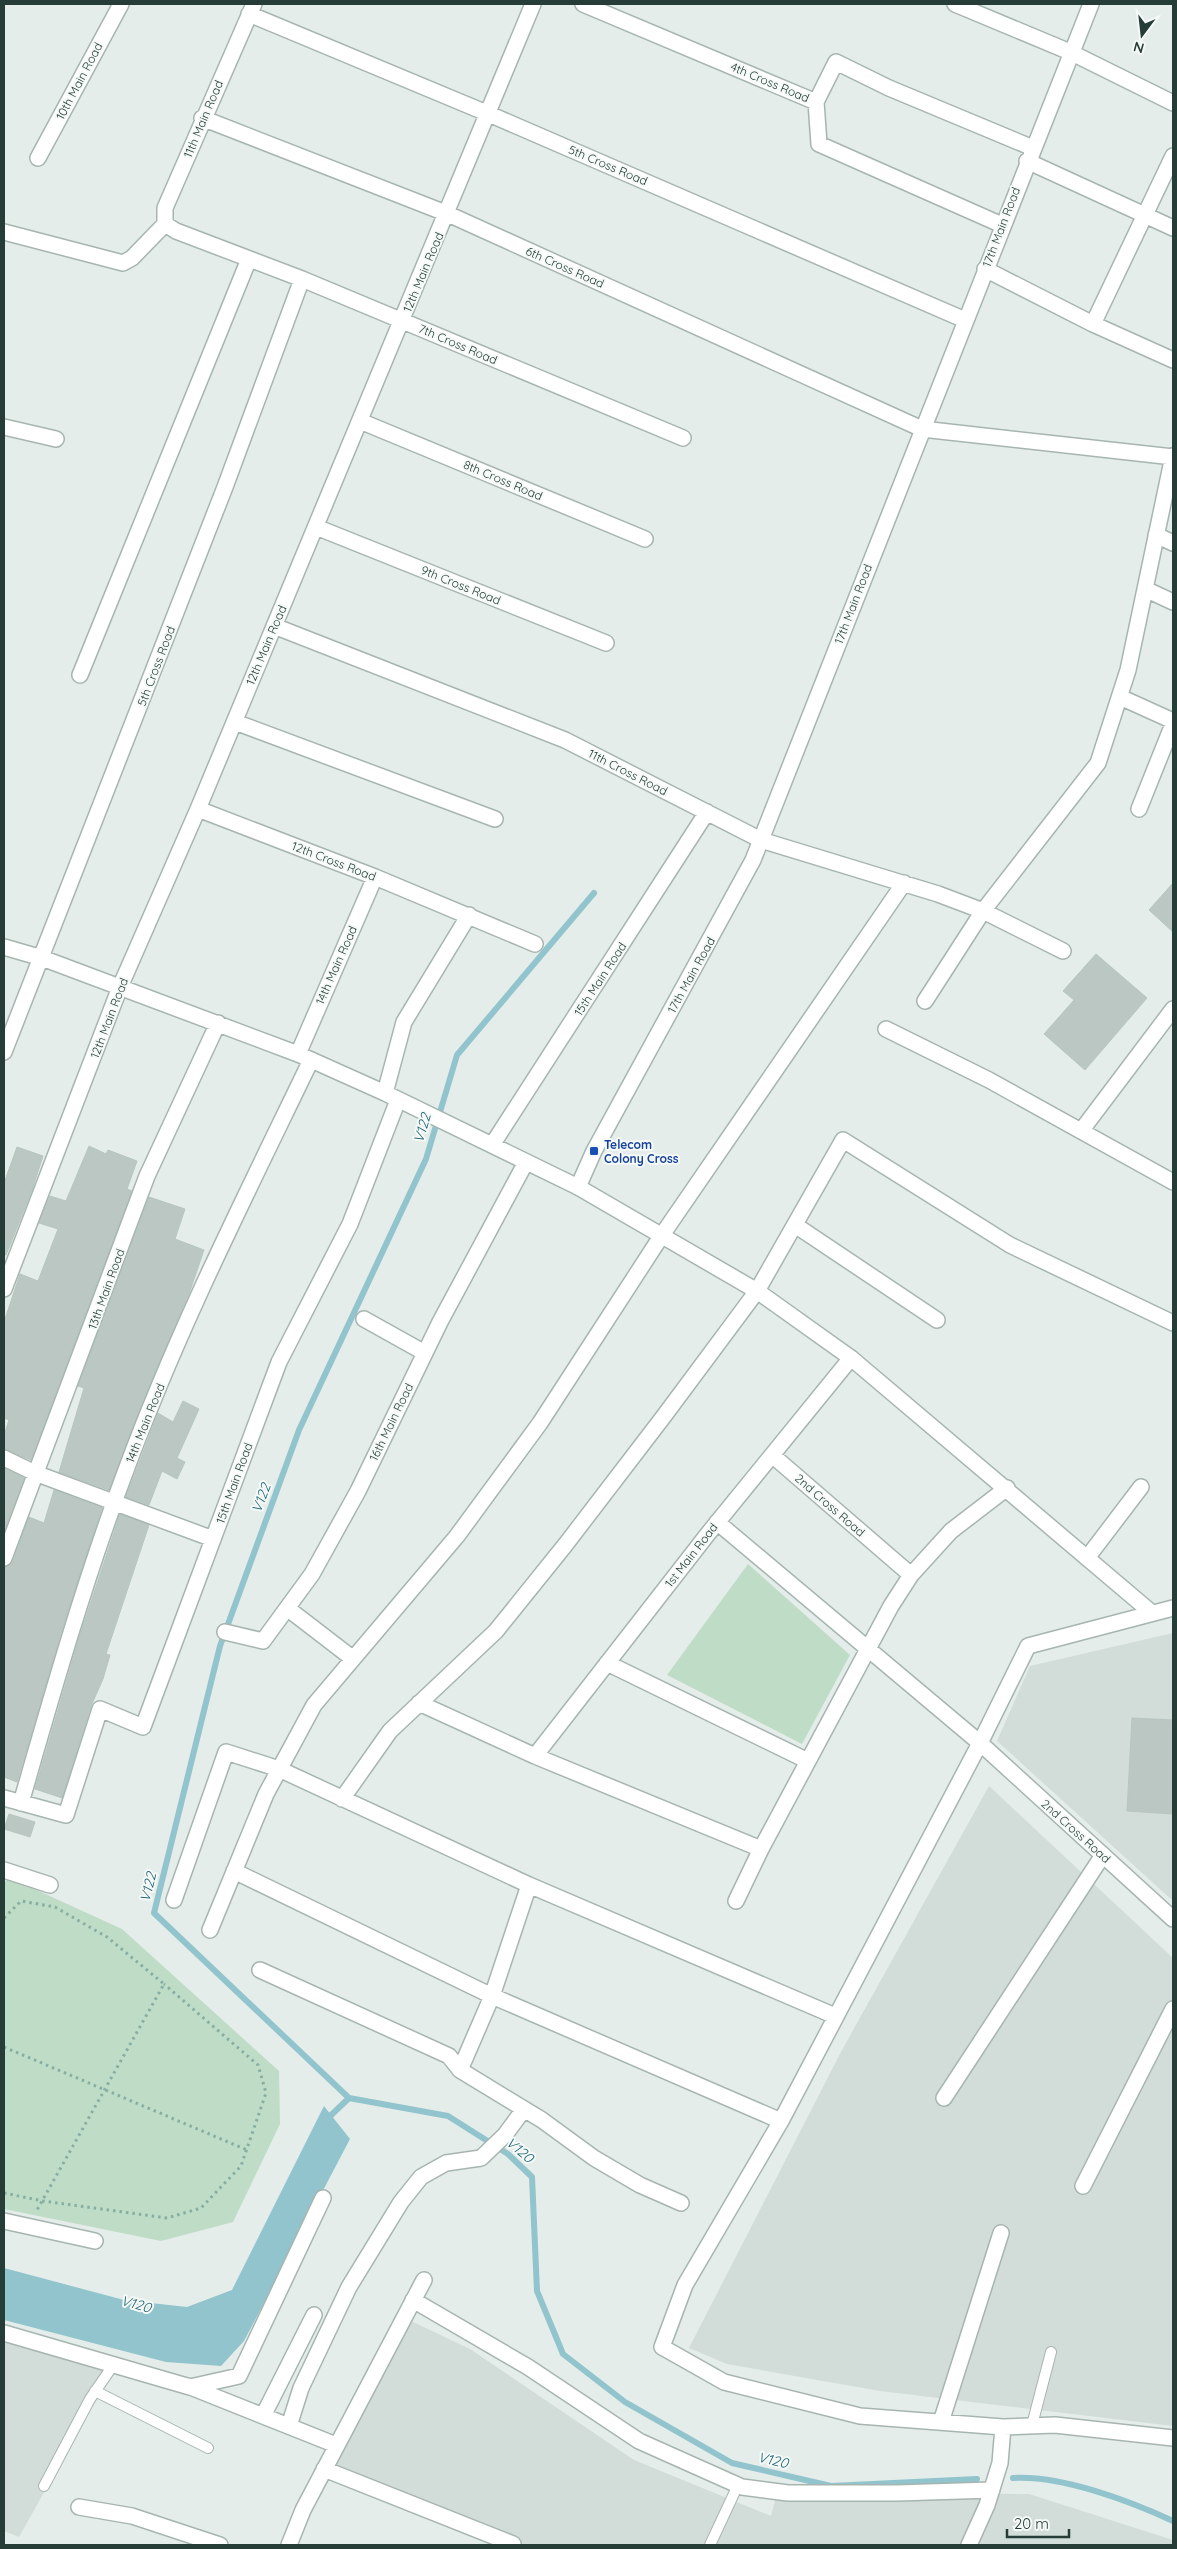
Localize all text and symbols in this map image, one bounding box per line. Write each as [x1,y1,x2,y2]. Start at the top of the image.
north arrow [1117,10,1167,60]
text: N [1131,38,1146,58]
street label: 10th Main Road [52,40,106,122]
street label: 4th Cross Road [728,59,812,105]
street label: 11th Main Road [180,78,226,160]
street label: 5th Cross Road [566,142,650,188]
street label: 17th Main Road [979,185,1023,269]
street label: 12th Main Road [399,230,447,314]
street label: 6th Cross Road [523,243,607,291]
street label: 7th Cross Road [416,321,500,367]
street label: 8th Cross Road [461,457,545,503]
street label: 9th Cross Road [419,562,503,608]
street label: 17th Main Road [831,562,875,646]
street label: 12th Main Road [242,603,290,687]
street label: 5th Cross Road [134,624,178,708]
street label: 11th Cross Road [586,746,670,798]
street label: 12th Cross Road [290,838,378,884]
street label: 14th Main Road [312,923,360,1007]
street label: 17th Main Road [664,934,718,1016]
street label: 15th Main Road [571,939,629,1019]
street label: 12th Main Road [87,976,131,1060]
water label: V122 [409,1110,435,1145]
place label: Telecom Colony Cross [604,1137,679,1166]
marker: Telecom Colony Cross [588,1145,600,1157]
street label: 13th Main Road [84,1247,128,1331]
street label: 14th Main Road [122,1381,168,1465]
street label: 16th Main Road [366,1381,416,1463]
street label: 15th Main Road [212,1441,256,1525]
street label: 2nd Cross Road [792,1471,868,1539]
water label: V122 [247,1480,275,1515]
street label: 1st Main Road [661,1520,721,1590]
street label: 2nd Cross Road [1038,1796,1114,1866]
water label: V122 [136,1869,161,1904]
water label: V120 [503,2133,539,2168]
water label: V120 [119,2291,155,2317]
water label: V120 [756,2448,792,2473]
scale bar [1007,2506,1070,2538]
text: 20 m [1014,2514,1049,2533]

